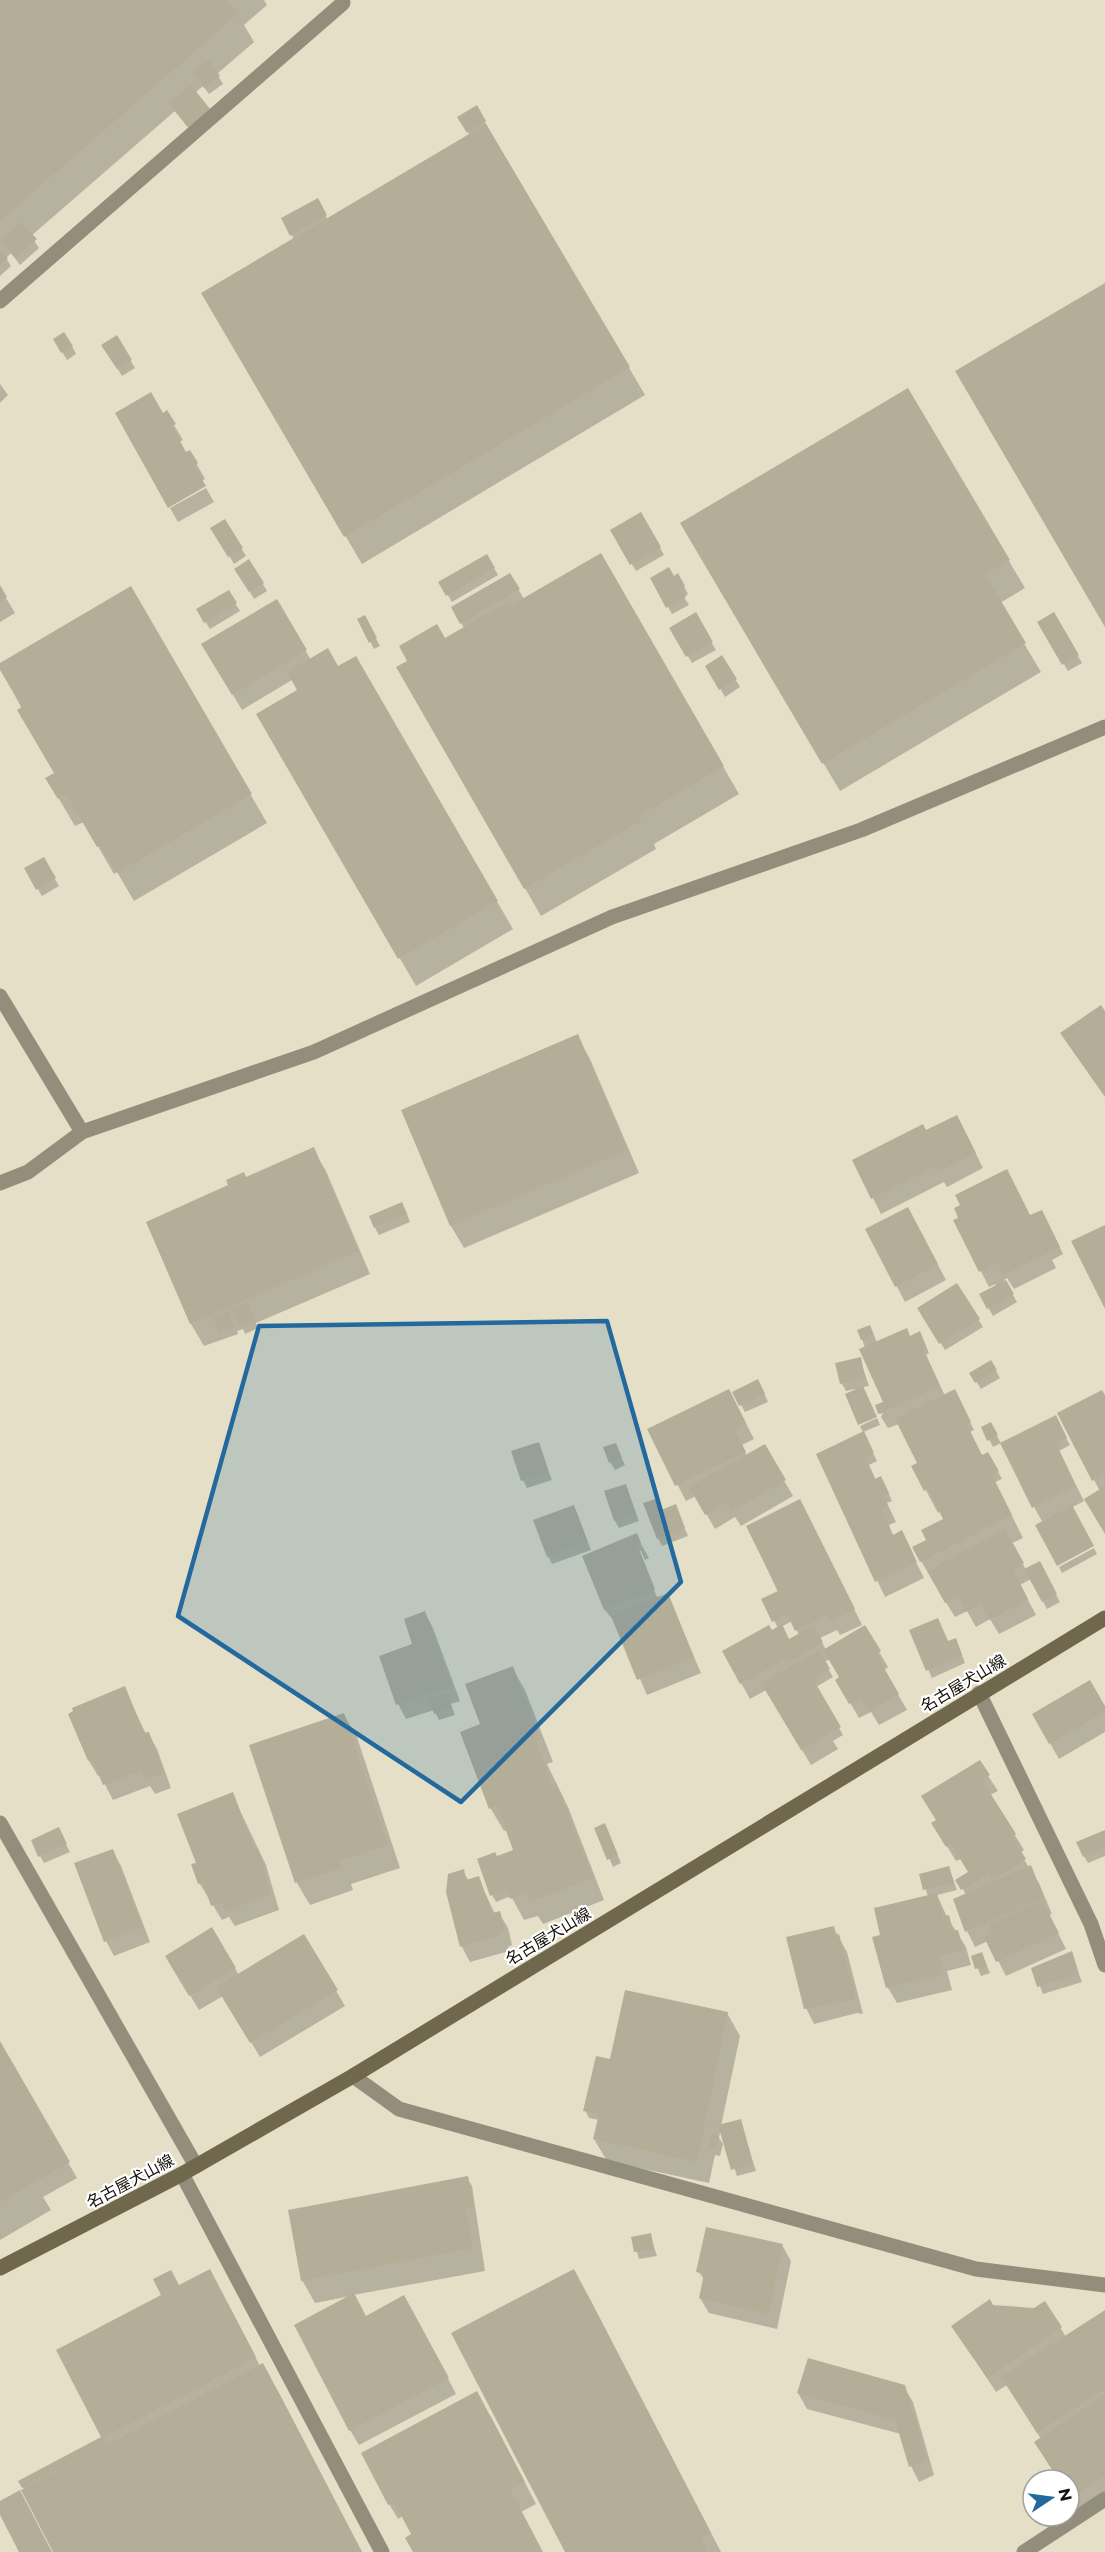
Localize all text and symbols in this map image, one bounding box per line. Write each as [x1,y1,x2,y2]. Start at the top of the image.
street label: 名古屋犬山線 [917,1651,1009,1716]
street label: 名古屋犬山線 [502,1904,594,1969]
street label: 名古屋犬山線 [83,2151,177,2212]
north arrow [1021,2468,1081,2528]
text: N [1054,2486,1076,2503]

